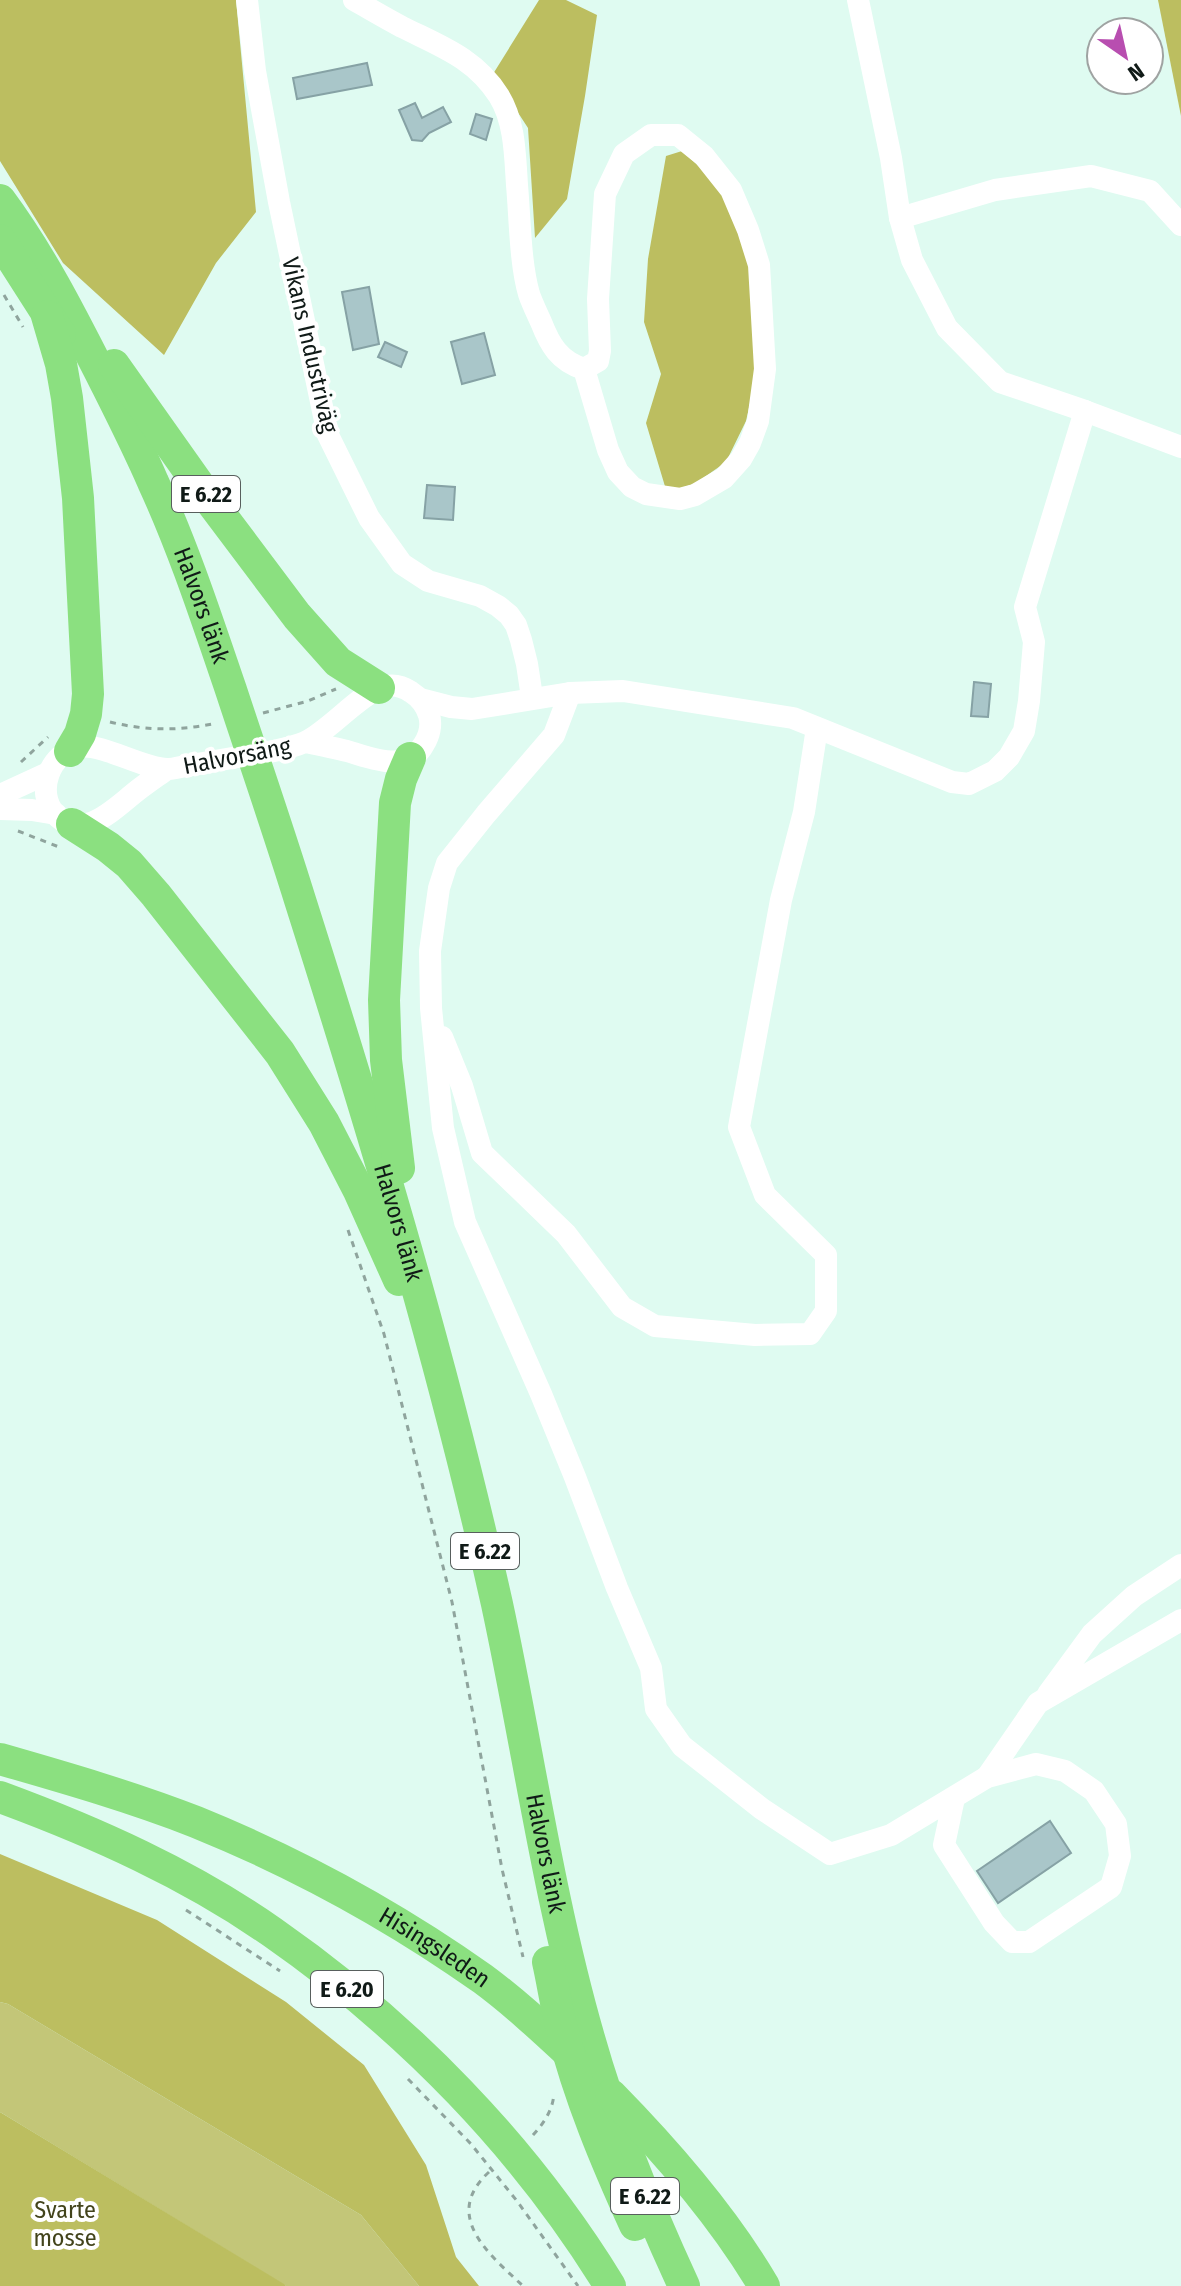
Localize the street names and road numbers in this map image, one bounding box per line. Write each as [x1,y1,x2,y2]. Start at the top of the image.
street label: Vikans Industriväg [276,254,344,436]
road number: E 6.22 [172,476,240,512]
street label: Halvors länk [168,543,235,668]
street label: Halvorsäng [181,732,294,780]
street label: Halvors länk [368,1161,429,1286]
road number: E 6.22 [451,1533,519,1569]
street label: Halvors länk [520,1791,572,1917]
street label: Hisingsleden [374,1901,496,1994]
road number: E 6.20 [311,1971,383,2007]
road number: E 6.22 [611,2178,679,2214]

